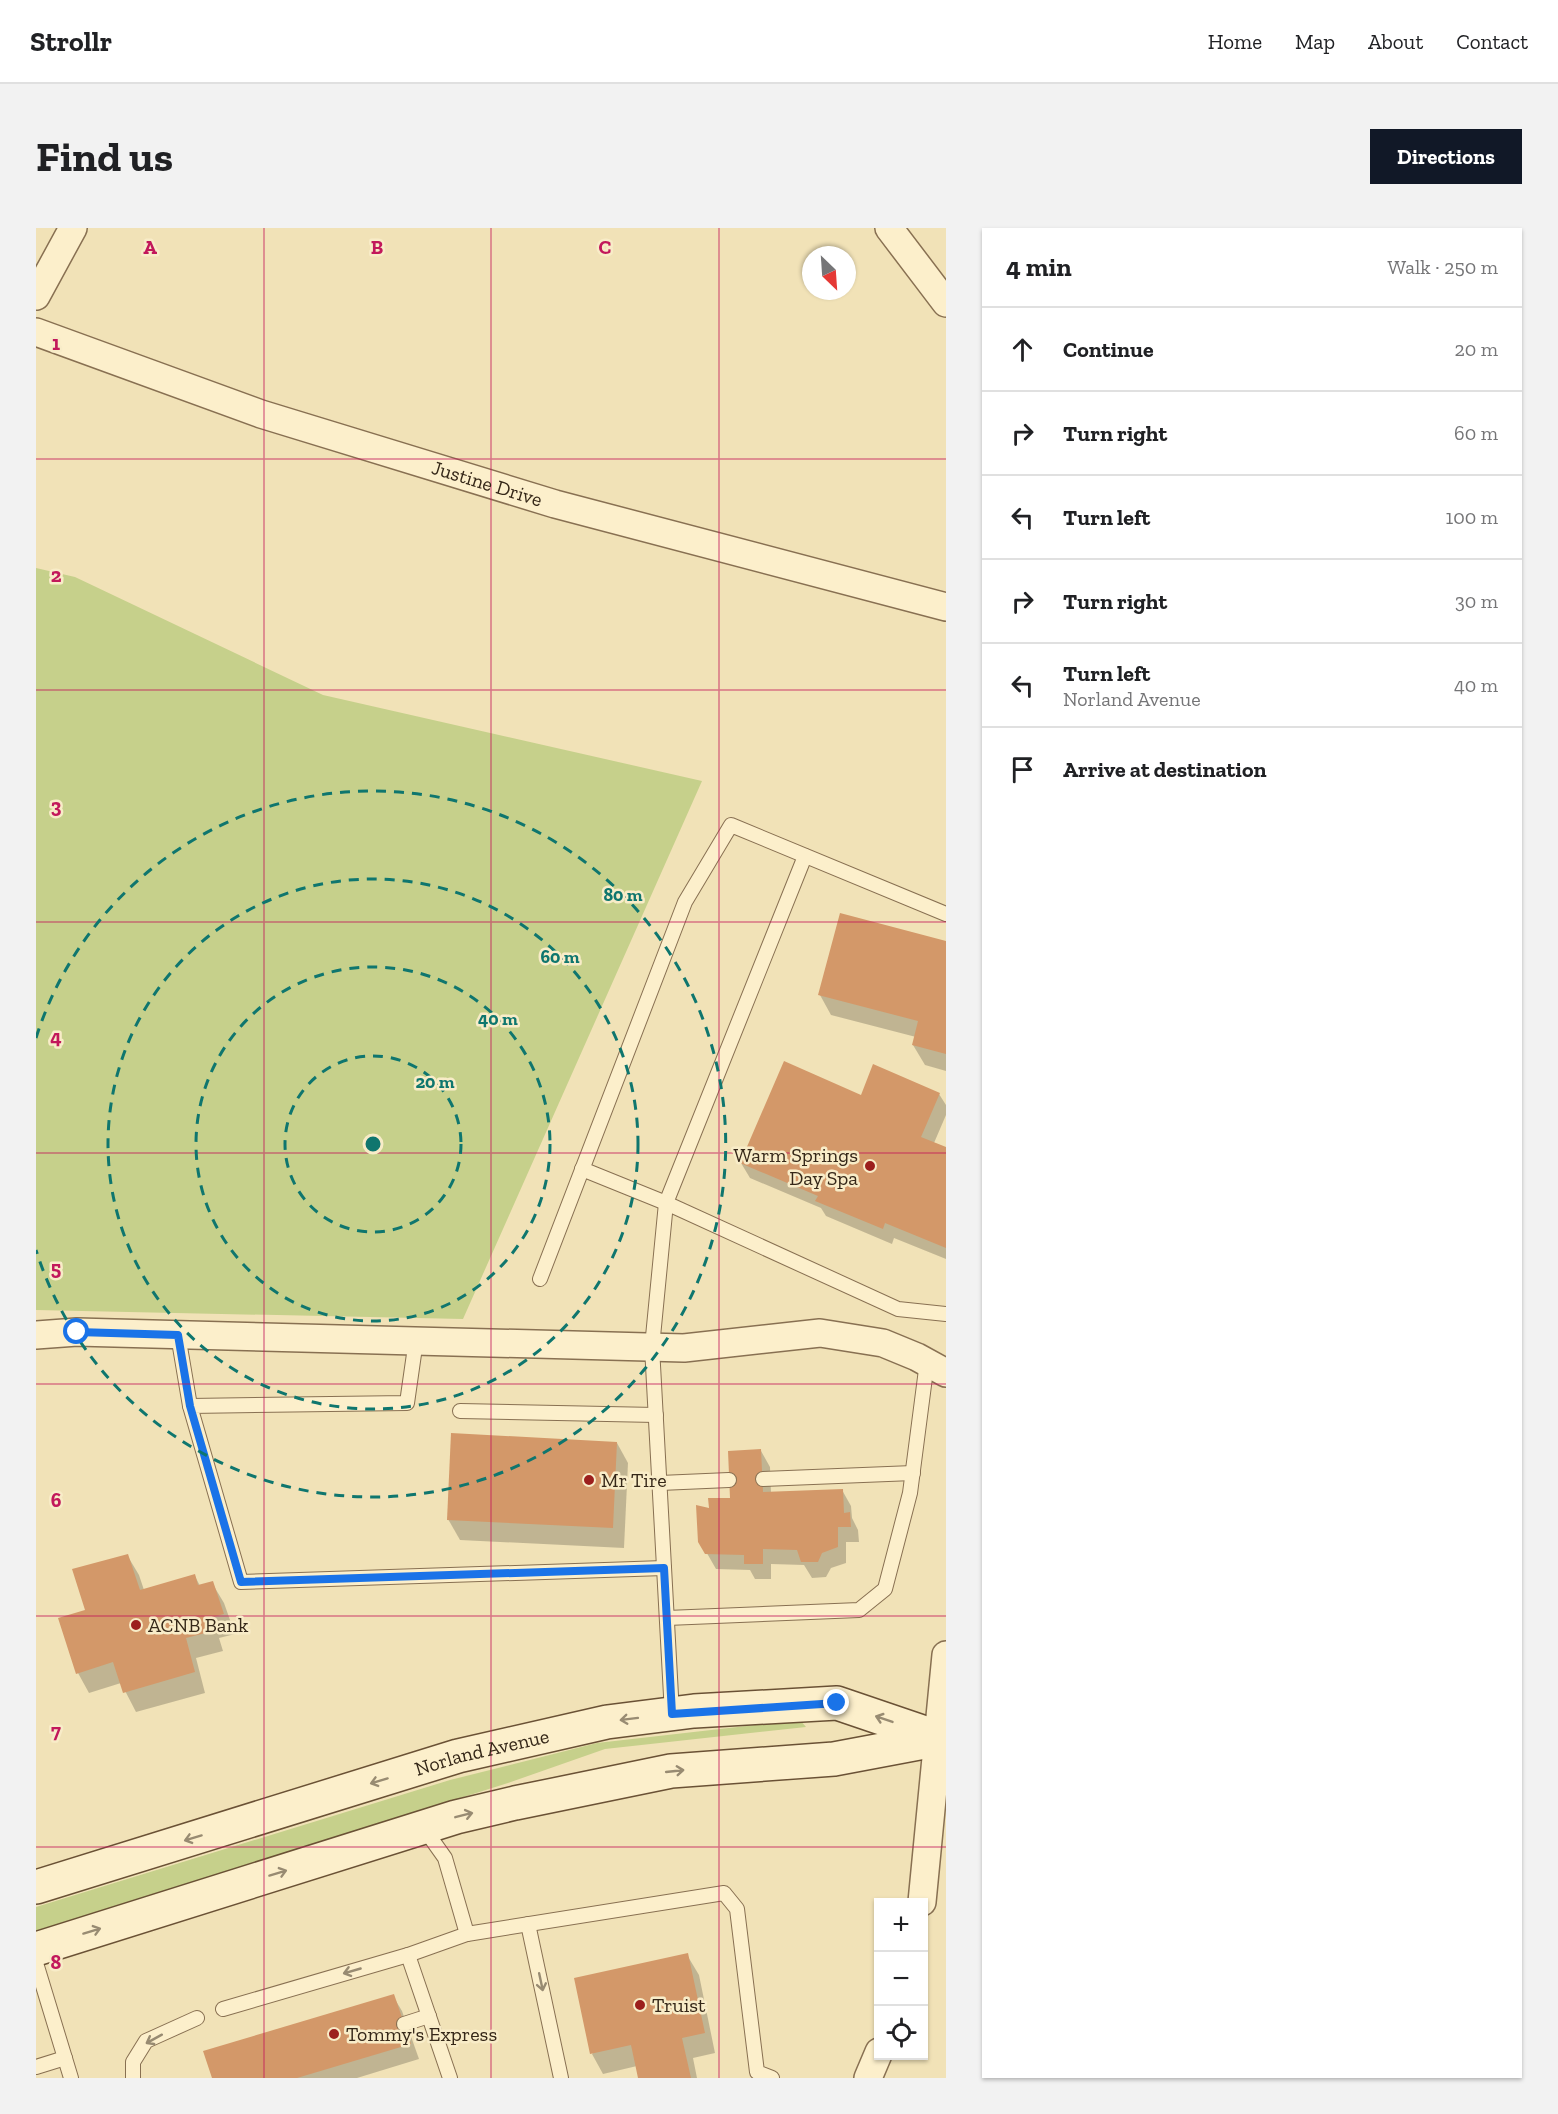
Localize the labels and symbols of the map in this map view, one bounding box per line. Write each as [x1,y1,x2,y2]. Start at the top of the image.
text: A [143,235,157,259]
text: B [371,235,383,259]
text: C [599,235,612,259]
north arrow [802,246,856,300]
text: 1 [52,331,60,355]
street label: Justine Drive [429,455,545,511]
text: 2 [51,563,62,587]
text: 3 [51,794,62,818]
text: 80 m [603,884,643,906]
text: 60 m [540,946,580,968]
text: 40 m [478,1008,518,1030]
text: 4 [50,1025,62,1049]
text: 20 m [415,1071,455,1093]
centre of rings [363,1134,383,1154]
place label: Warm Springs Day Spa [734,1143,858,1190]
marker: Warm Springs Day Spa [863,1159,877,1173]
text: 5 [51,1256,61,1280]
route start [63,1318,89,1344]
place label: Mr Tire [601,1468,667,1492]
marker: Mr Tire [582,1473,596,1487]
text: 6 [51,1488,62,1512]
place label: ACNB Bank [148,1613,249,1637]
marker: ACNB Bank [129,1618,143,1632]
route end [823,1689,849,1715]
one-way arrow [875,1712,893,1723]
one-way arrow [620,1714,639,1725]
text: 7 [51,1719,61,1743]
street label: Norland Avenue [412,1724,551,1781]
one-way arrow [665,1766,685,1777]
one-way arrow [370,1776,389,1787]
one-way arrow [454,1809,473,1821]
one-way arrow [184,1834,203,1845]
one-way arrow [268,1867,287,1878]
one-way arrow [82,1925,101,1936]
text: 8 [51,1950,62,1974]
one-way arrow [343,1966,362,1977]
one-way arrow [535,1972,547,1991]
place label: Truist [652,1993,706,2017]
marker: Truist [633,1998,647,2012]
place label: Tommy's Express [346,2022,497,2046]
marker: Tommy's Express [327,2027,341,2041]
one-way arrow [146,2033,163,2045]

